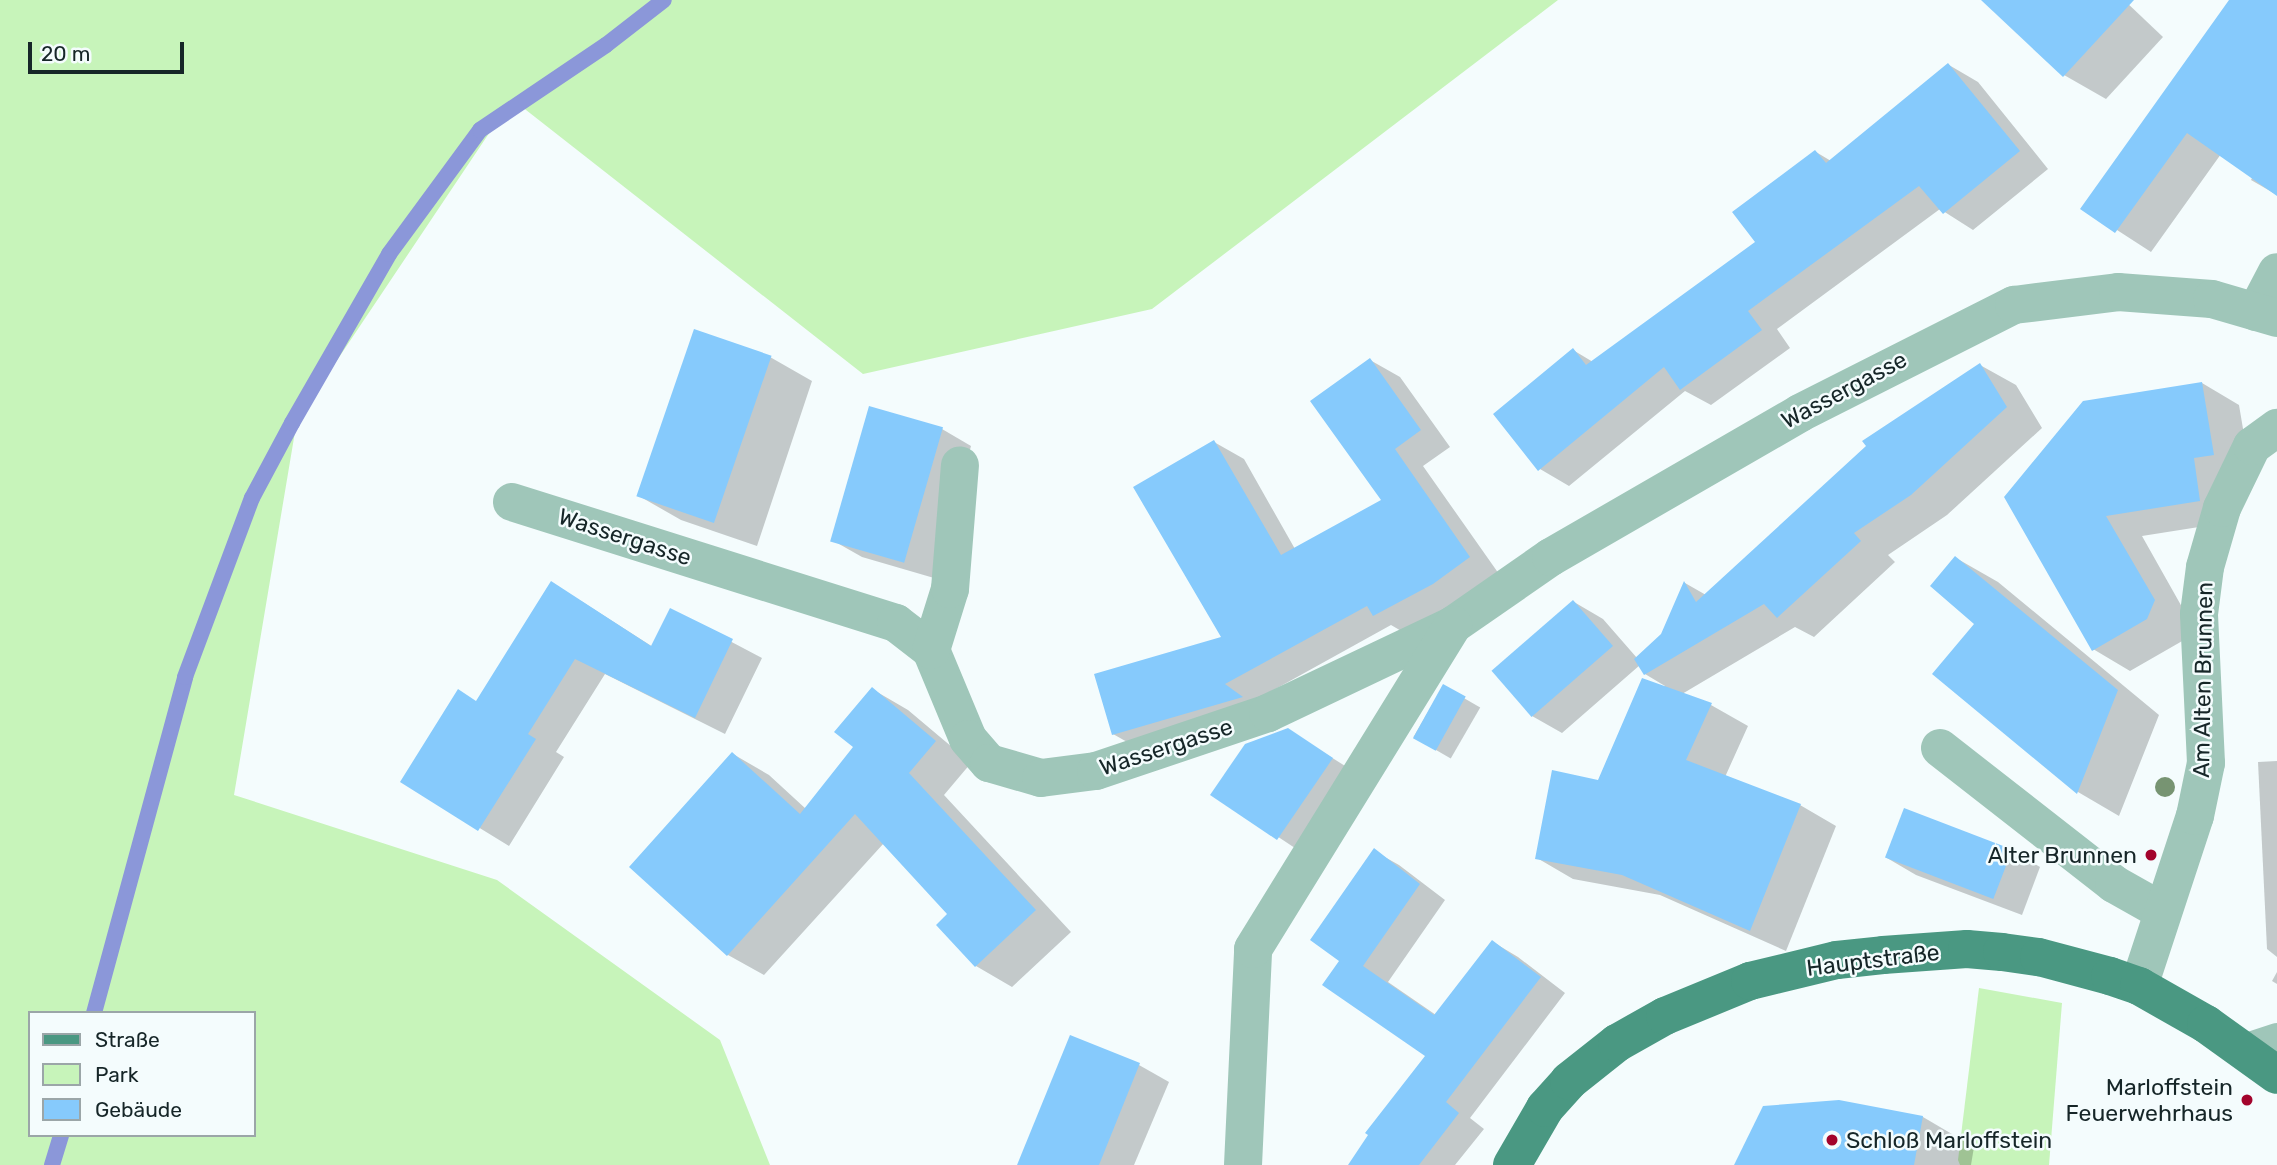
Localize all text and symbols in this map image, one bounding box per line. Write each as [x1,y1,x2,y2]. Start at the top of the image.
scale bar [32,28,187,72]
text: 20 m [41,41,90,66]
street label: Wassergasse [1777,345,1911,435]
street label: Wassergasse [555,503,695,571]
street label: Am Alten Brunnen [2187,581,2219,779]
street label: Wassergasse [1096,713,1236,781]
place label: Alter Brunnen [1987,841,2137,869]
marker: Alter Brunnen [2143,847,2159,863]
street label: Hauptstraße [1805,938,1941,982]
legend [28,1011,256,1137]
text: Straße [95,1027,160,1052]
text: Park [95,1062,139,1087]
place label: Marloffstein Feuerwehrhaus [2065,1073,2233,1127]
marker: Marloffstein Feuerwehrhaus [2239,1092,2255,1108]
text: Gebäude [95,1097,182,1122]
place label: Schloß Marloffstein [1846,1126,2052,1154]
marker: Schloß Marloffstein [1824,1132,1840,1148]

